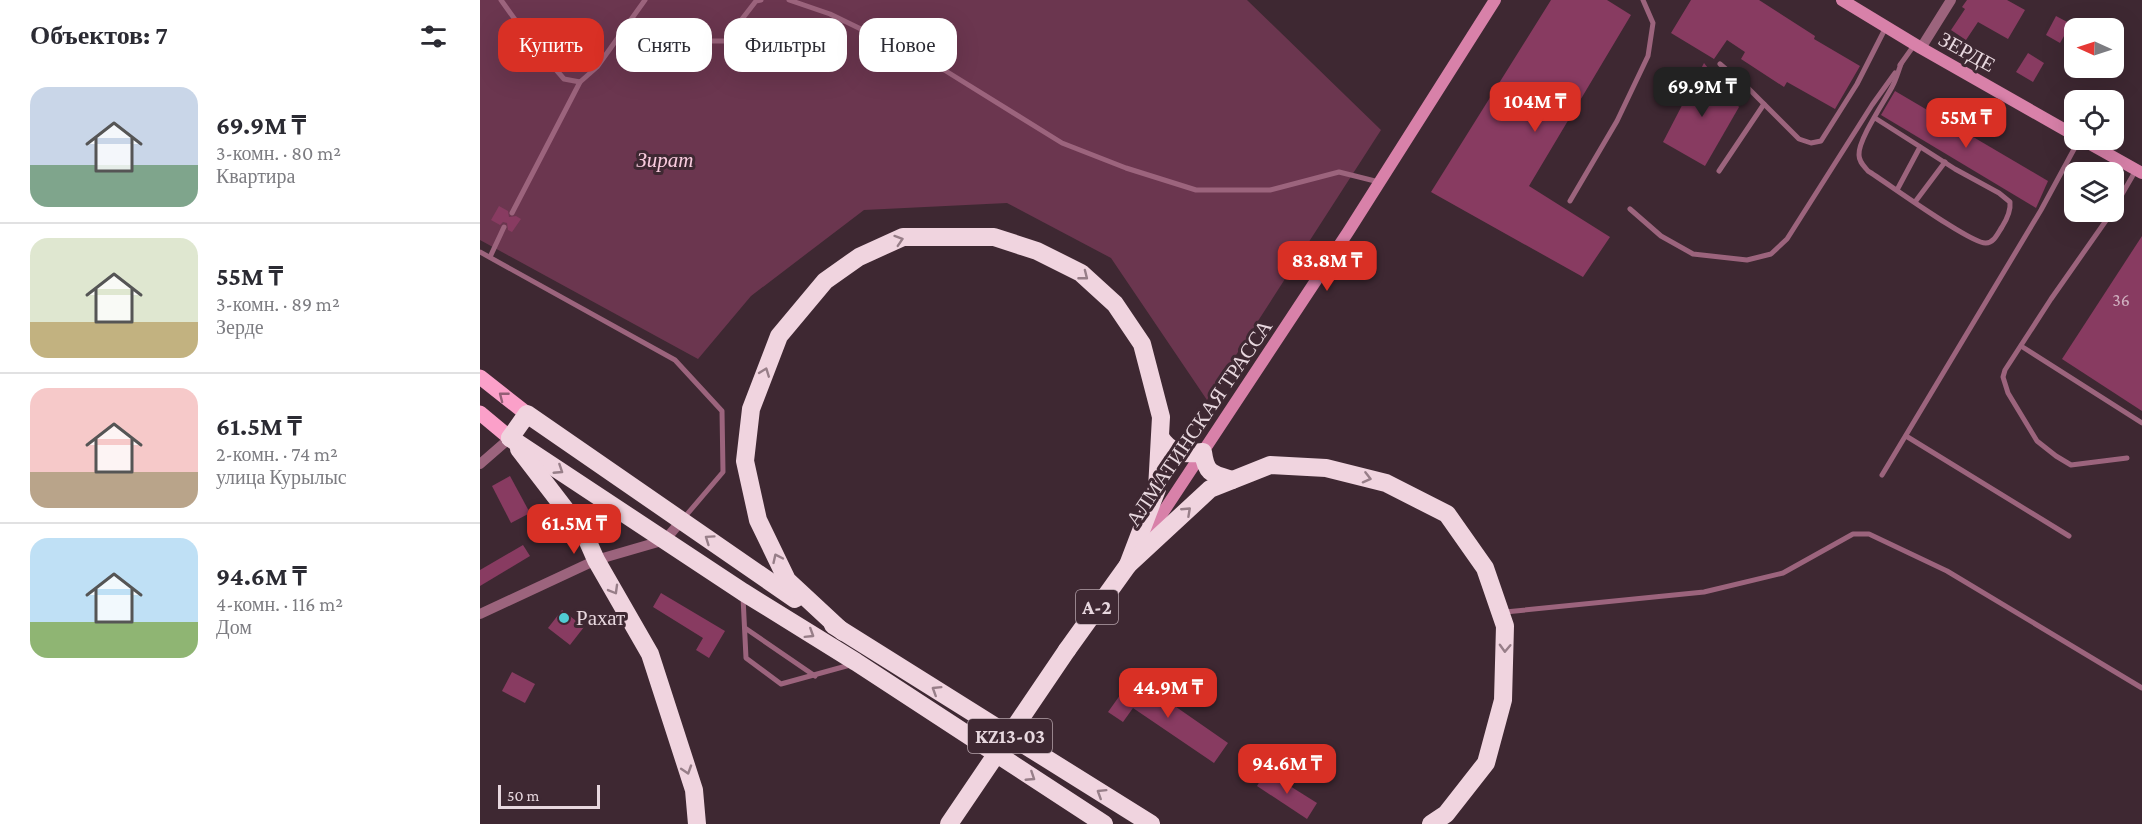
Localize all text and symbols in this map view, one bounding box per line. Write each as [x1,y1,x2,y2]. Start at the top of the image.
chip: Купить [498,18,604,72]
chip: Снять [616,18,712,72]
chip: Фильтры [724,18,847,72]
chip: Новое [859,18,957,72]
north arrow [2064,18,2124,78]
map controls [2064,18,2124,222]
icon: filters [417,20,450,53]
text: Объектов: 7 [30,21,168,50]
street label: ЗЕРДЕ [1935,27,1999,77]
pin: 69.9M ₸ [1647,67,1757,118]
text: 69.9M ₸ [1667,75,1737,97]
pin: 104M ₸ [1486,82,1584,133]
text: 104M ₸ [1504,90,1566,112]
button: locate [2064,90,2124,150]
pin: 55M ₸ [1924,98,2008,149]
text: 55M ₸ [1940,106,1992,128]
icon: home [78,111,150,183]
text: 69.9M ₸ [216,111,306,140]
text: 3-комн. · 80 m² [216,142,341,164]
park label: Зират [636,148,694,172]
button: layers [2064,162,2124,222]
text: Квартира [216,165,295,187]
one-way arrow [893,235,903,248]
pin: 83.8M ₸ [1272,241,1382,292]
text: 83.8M ₸ [1292,249,1362,271]
icon: home [78,262,150,334]
text: 55M ₸ [216,262,283,291]
one-way arrow [1077,269,1088,280]
house number: 36 [2112,290,2130,310]
text: 3-комн. · 89 m² [216,293,340,315]
street label: АЛМАТИНСКАЯ ТРАССА [1121,315,1278,531]
text: Зерде [216,316,264,338]
one-way arrow [758,367,771,378]
one-way arrow [499,392,510,403]
icon: home [78,412,150,484]
text: 61.5M ₸ [216,412,302,441]
text: 2-комн. · 74 m² [216,443,338,465]
one-way arrow [552,463,563,474]
text: улица Курылыс [216,466,347,488]
one-way arrow [1362,471,1372,484]
pin: 61.5M ₸ [519,504,629,555]
one-way arrow [1180,507,1190,518]
text: 61.5M ₸ [541,512,607,534]
one-way arrow [704,535,715,546]
one-way arrow [772,554,784,565]
icon: home [78,562,150,634]
text: 94.6M ₸ [216,562,307,591]
one-way arrow [606,584,618,594]
road number: A-2 [1076,590,1118,624]
text: 4-комн. · 116 m² [216,593,343,615]
place label: Рахат [576,606,625,630]
marker: Рахат [557,611,571,625]
text: Дом [216,616,252,638]
one-way arrow [804,626,814,638]
one-way arrow [1498,643,1511,652]
pin: 44.9M ₸ [1113,668,1223,719]
text: 44.9M ₸ [1133,676,1203,698]
one-way arrow [932,685,942,697]
road number: KZ13-03 [968,719,1052,753]
pin: 94.6M ₸ [1232,744,1342,795]
text: 94.6M ₸ [1252,752,1322,774]
one-way arrow [680,764,693,775]
one-way arrow [1025,769,1036,780]
scale bar [498,782,600,810]
text: 50 m [507,787,539,804]
one-way arrow [1097,789,1108,800]

